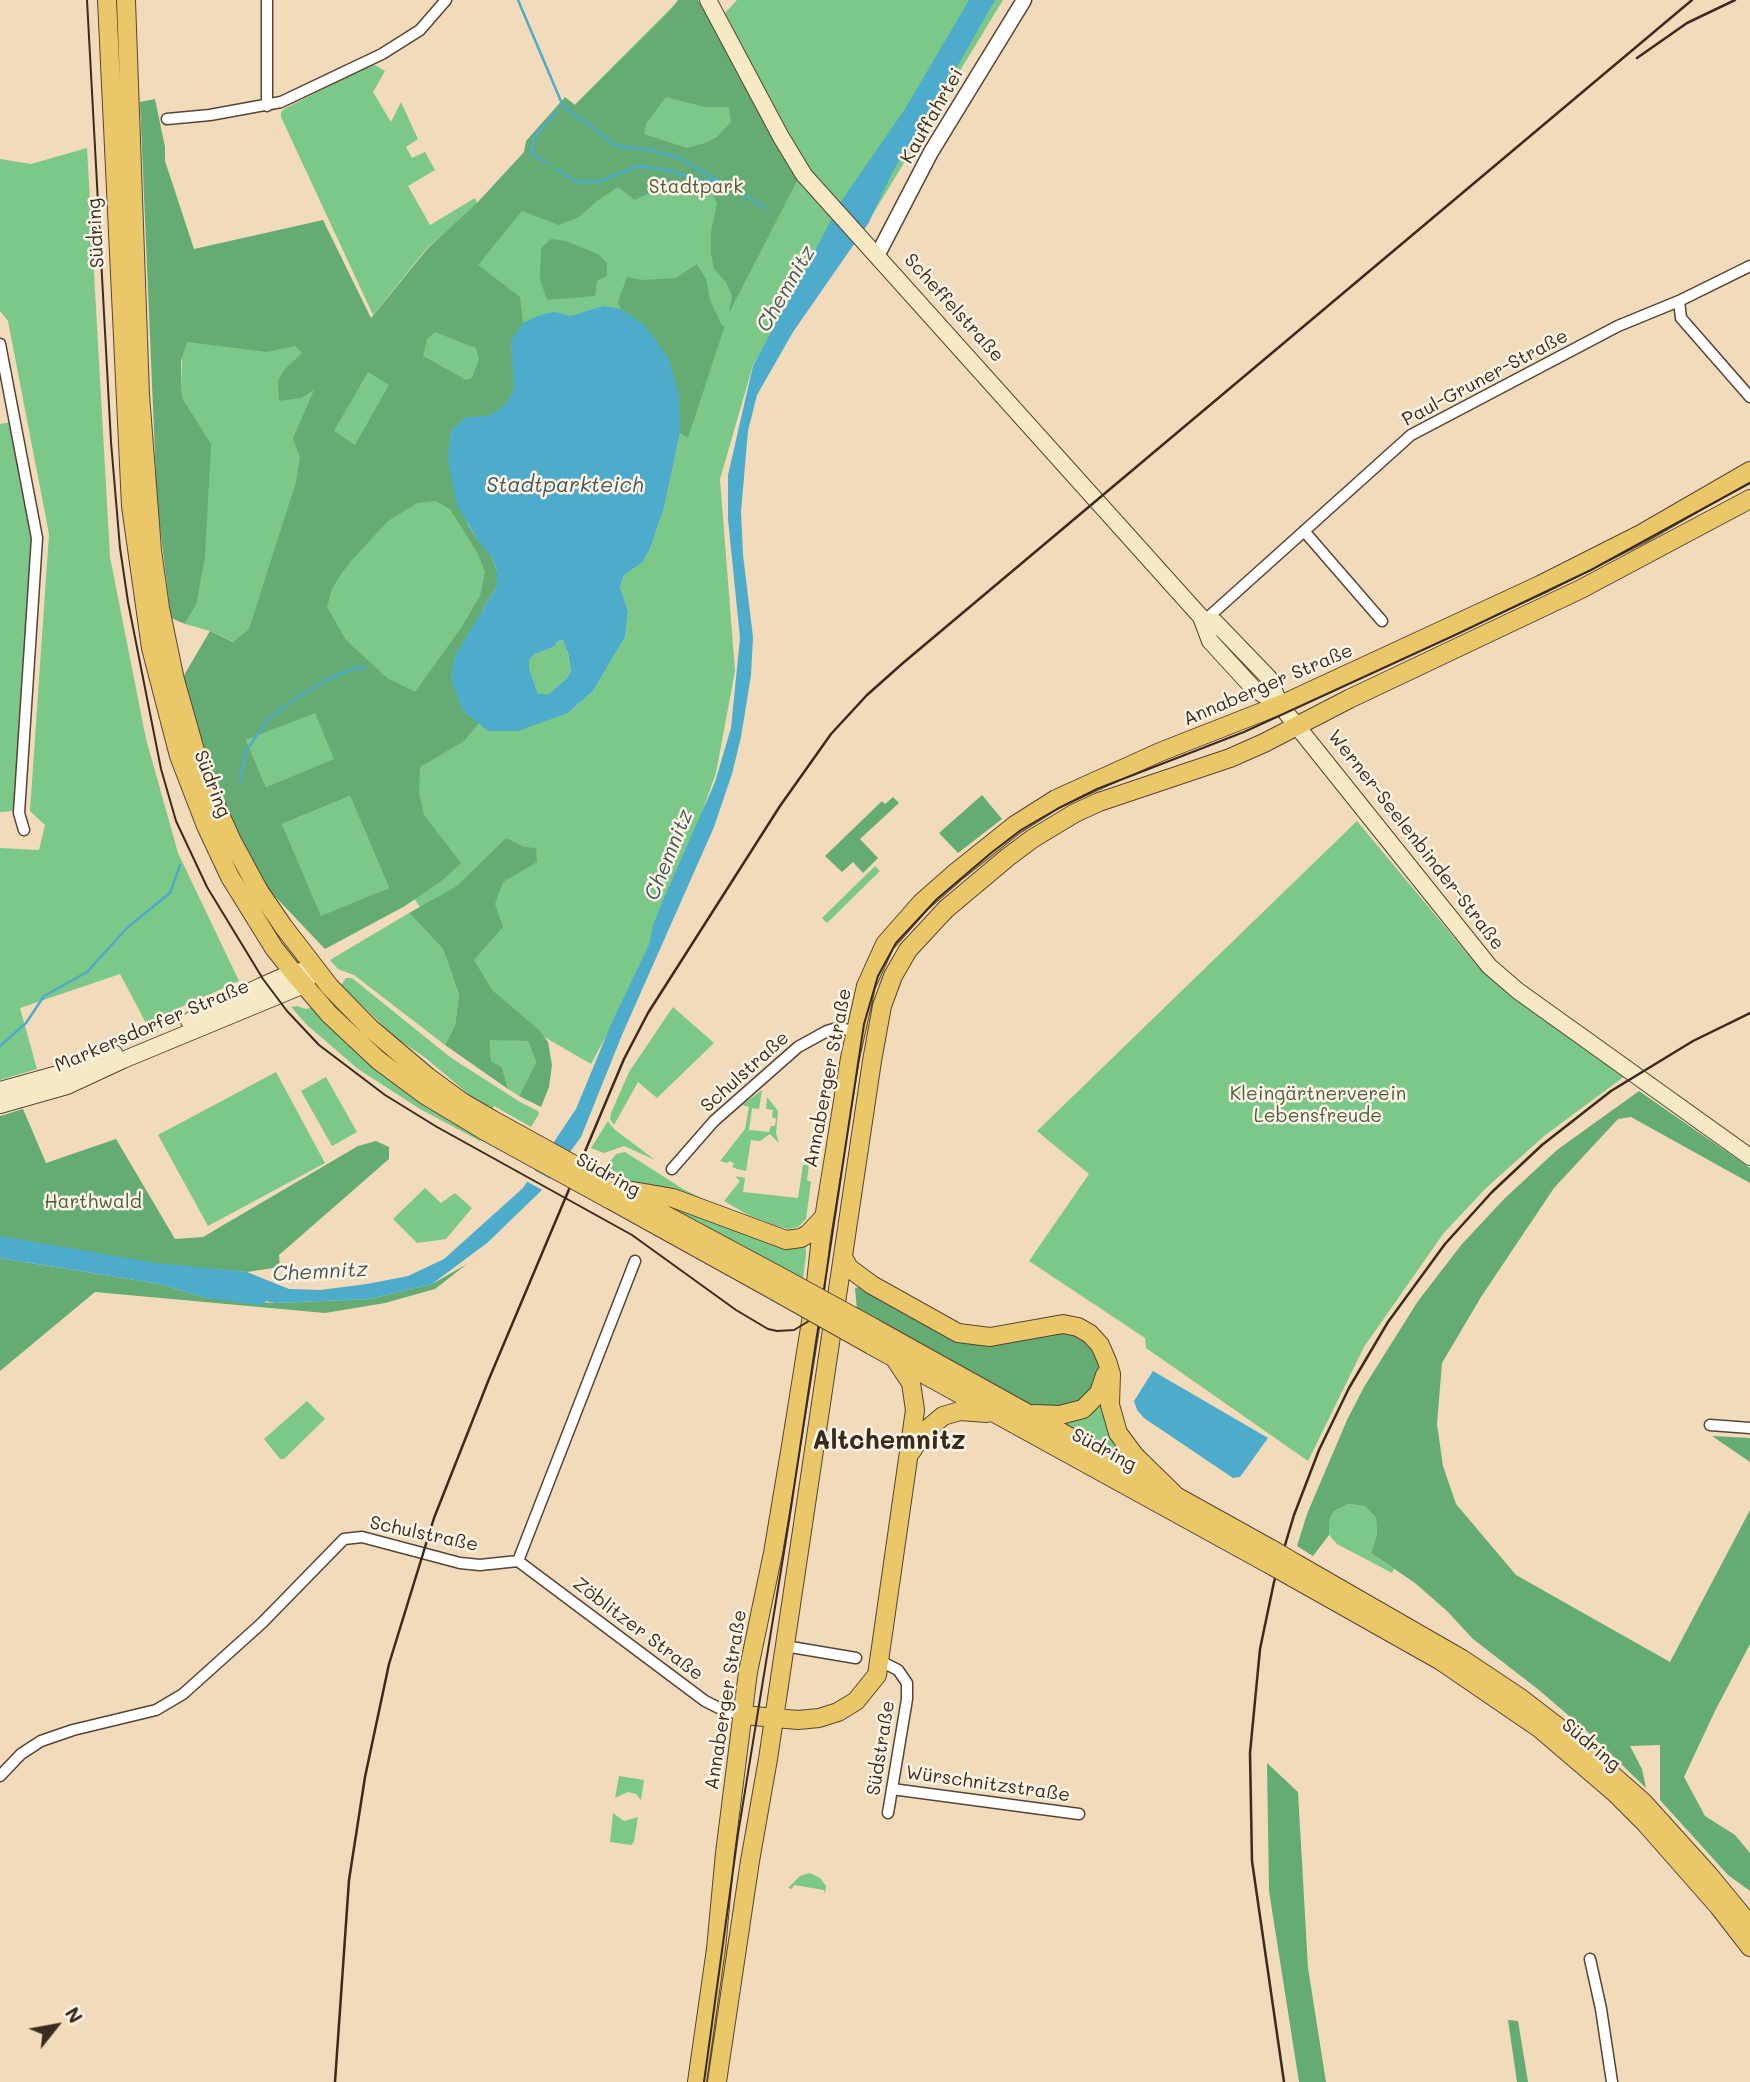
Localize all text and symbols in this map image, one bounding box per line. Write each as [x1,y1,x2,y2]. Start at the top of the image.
street label: Kauffahrtei [895,64,969,168]
park label: Stadtpark [649,176,743,198]
street label: Südring [83,197,109,269]
water label: Chemnitz [751,241,821,337]
street label: Scheffelstraße [899,249,1009,367]
street label: Paul-Gruner-Straße [1398,325,1572,431]
water label: Stadtparkteich [486,473,644,499]
street label: Annaberger Straße [1180,639,1356,731]
street label: Werner-Seelenbinder-Straße [1323,725,1509,955]
street label: Südring [189,747,235,821]
water label: Chemnitz [639,806,699,904]
street label: Markersdorfer Straße [51,975,253,1077]
street label: Annaberger Straße [799,986,857,1170]
street label: Schulstraße [696,1027,794,1117]
park label: Kleingärtnerverein Lebensfreude [1230,1083,1406,1127]
street label: Südring [572,1148,644,1202]
park label: Harthwald [44,1191,142,1213]
water label: Chemnitz [272,1257,368,1287]
street label: Südring [1068,1423,1140,1477]
district label: Altchemnitz [812,1425,966,1457]
street label: Schulstraße [368,1511,480,1557]
street label: Zöblitzer Straße [568,1573,708,1685]
street label: Annaberger Straße [700,1608,752,1792]
street label: Südstraße [862,1699,900,1797]
street label: Südring [1557,1714,1625,1776]
street label: Würschnitzstraße [904,1761,1072,1807]
north arrow [21,1991,91,2061]
text: N [60,2002,89,2028]

